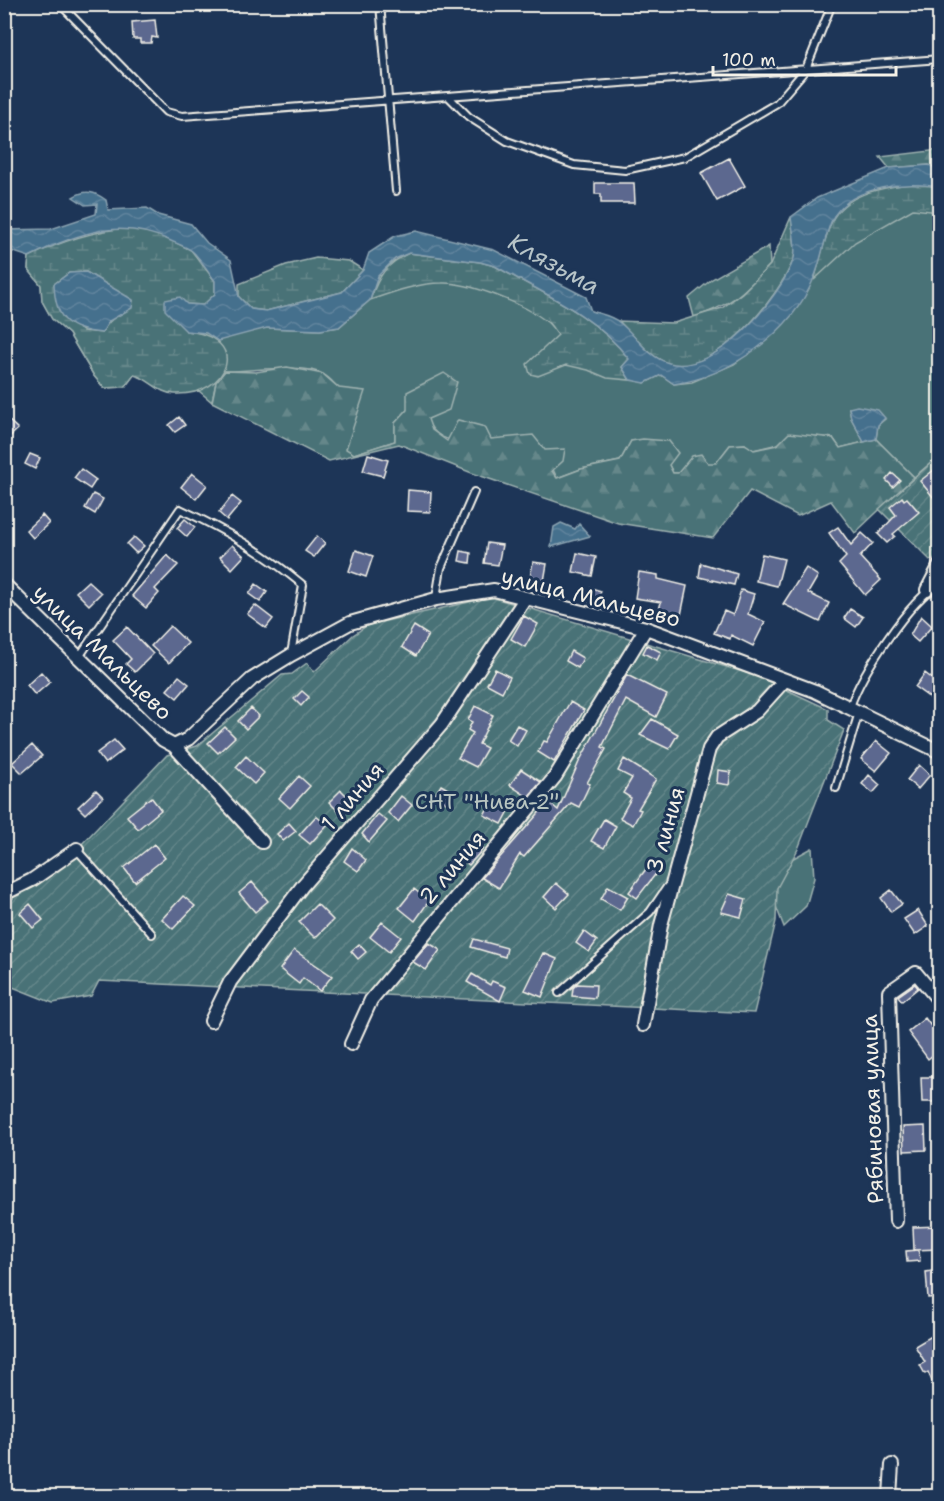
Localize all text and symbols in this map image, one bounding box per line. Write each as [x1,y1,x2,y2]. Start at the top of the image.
scale bar [713,39,896,77]
text: 100 m [722,48,776,72]
water label: Клязьма [502,226,606,302]
street label: улица Мальцево [498,561,683,634]
street label: улица Мальцево [27,578,179,727]
street label: 1 линия [314,756,390,837]
street label: 3 линия [639,784,692,877]
park label: СНТ "Нива-2" [415,787,559,816]
street label: 2 линия [413,824,492,911]
street label: Рябиновая улица [855,1013,890,1204]

